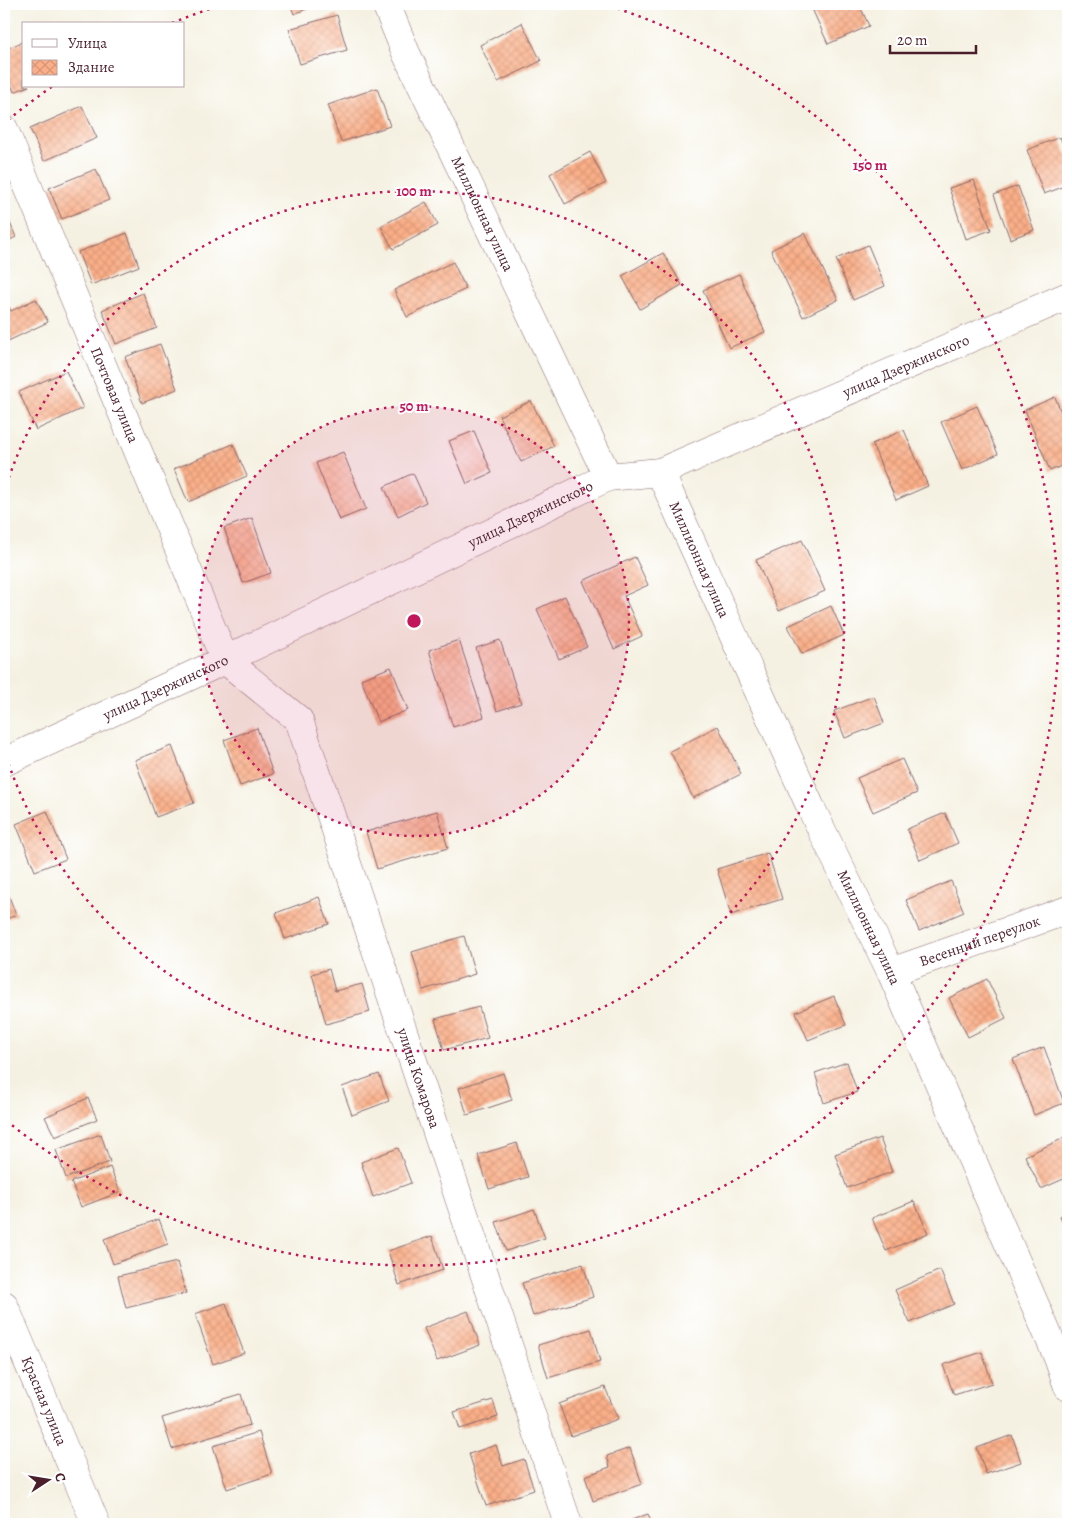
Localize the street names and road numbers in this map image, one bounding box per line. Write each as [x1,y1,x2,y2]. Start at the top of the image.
street label: Миллионная улица [447,153,519,275]
street label: улица Дзержинского [839,330,972,402]
street label: Почтовая улица [86,344,144,446]
street label: улица Дзержинского [464,476,596,553]
street label: Миллионная улица [664,498,734,621]
street label: улица Дзержинского [99,650,232,725]
street label: Миллионная улица [833,866,905,988]
street label: Весенний переулок [917,910,1043,971]
street label: улица Комарова [392,1024,445,1131]
street label: Красная улица [17,1353,72,1449]

